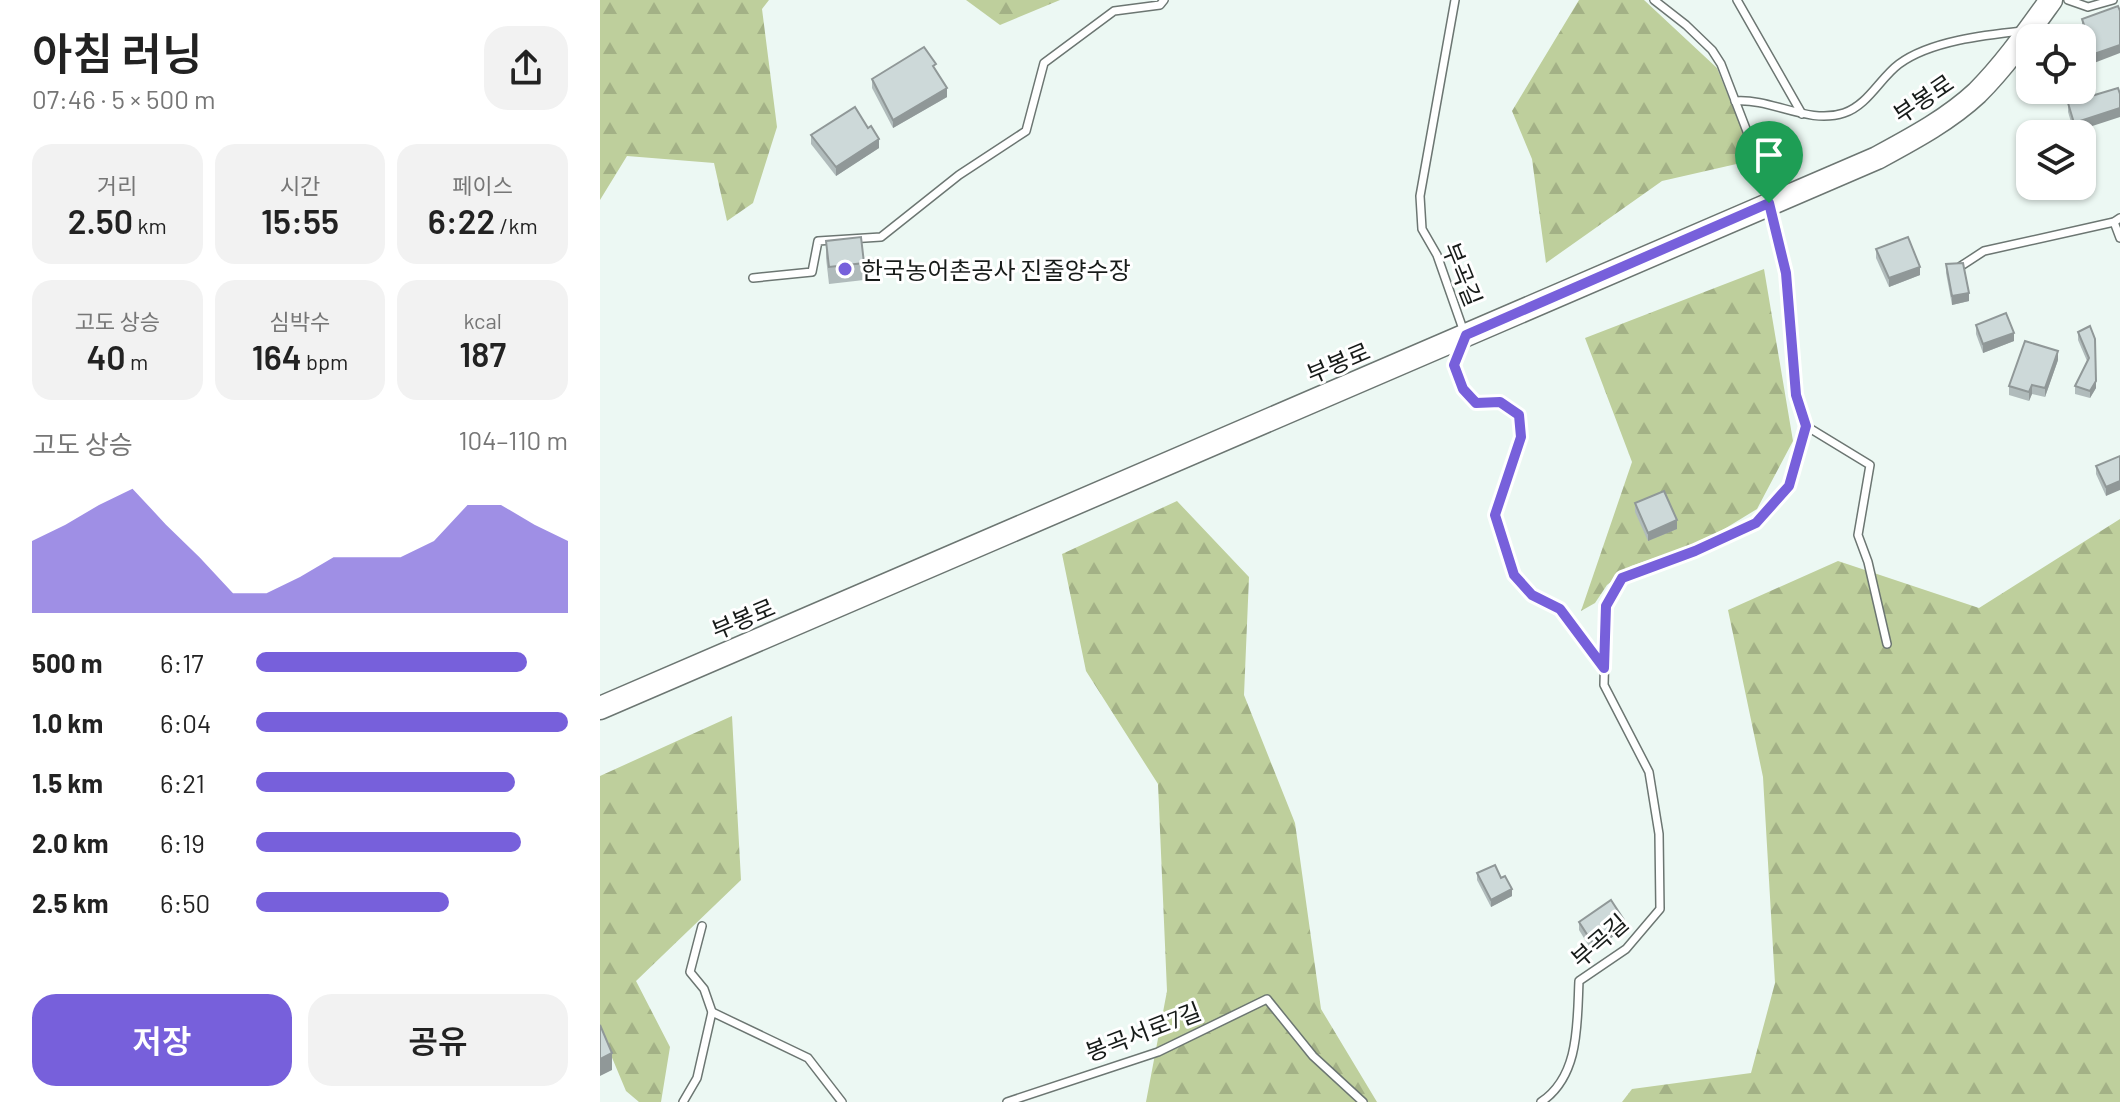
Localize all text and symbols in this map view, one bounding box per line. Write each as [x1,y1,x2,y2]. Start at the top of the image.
map controls [2016,24,2096,200]
button: locate [2016,24,2096,104]
text: 아침 러닝 [32,26,203,79]
button: share [484,26,568,110]
street label: 부봉로 [1887,67,1959,129]
text: 07:46 · 5 × 500 m [32,83,216,114]
button: layers [2016,120,2096,200]
pin [1735,121,1803,203]
icon: arrive [1747,133,1791,177]
text: 거리 [97,172,138,198]
text: 시간 [280,172,320,198]
text: 페이스 [452,172,513,198]
text: 2.50 [68,200,133,241]
text: 15:55 [261,200,339,241]
text: 6:22 [428,200,495,241]
text: km [133,212,167,238]
text: /km [495,212,538,238]
street label: 부곡길 [1437,238,1489,310]
place label: 한국농어촌공사 진줄양수장 [861,255,1131,284]
marker: 한국농어촌공사 진줄양수장 [836,260,854,278]
text: kcal [463,307,502,333]
text: 고도 상승 [75,308,160,334]
text: 심박수 [270,308,330,334]
text: 187 [459,333,506,374]
text: 40 [86,336,126,377]
text: 164 [252,336,302,377]
street label: 부봉로 [1302,336,1374,388]
text: m [126,348,148,374]
text: bpm [302,348,348,374]
text: 104–110 m [459,424,568,455]
text: 고도 상승 [32,428,133,459]
street label: 부봉로 [707,592,779,644]
text: 500 m [32,647,103,678]
text: 6:17 [160,647,204,678]
text: 1.0 km [32,707,103,738]
text: 6:04 [160,707,211,738]
text: 1.5 km [32,767,103,798]
text: 6:21 [160,767,205,798]
text: 2.0 km [32,827,109,858]
text: 6:19 [160,827,205,858]
text: 2.5 km [32,887,108,918]
text: 6:50 [160,887,210,918]
street label: 부곡길 [1564,907,1634,973]
button: 저장 [32,994,292,1086]
button: 공유 [308,994,568,1086]
street label: 봉곡서로7길 [1081,996,1205,1066]

